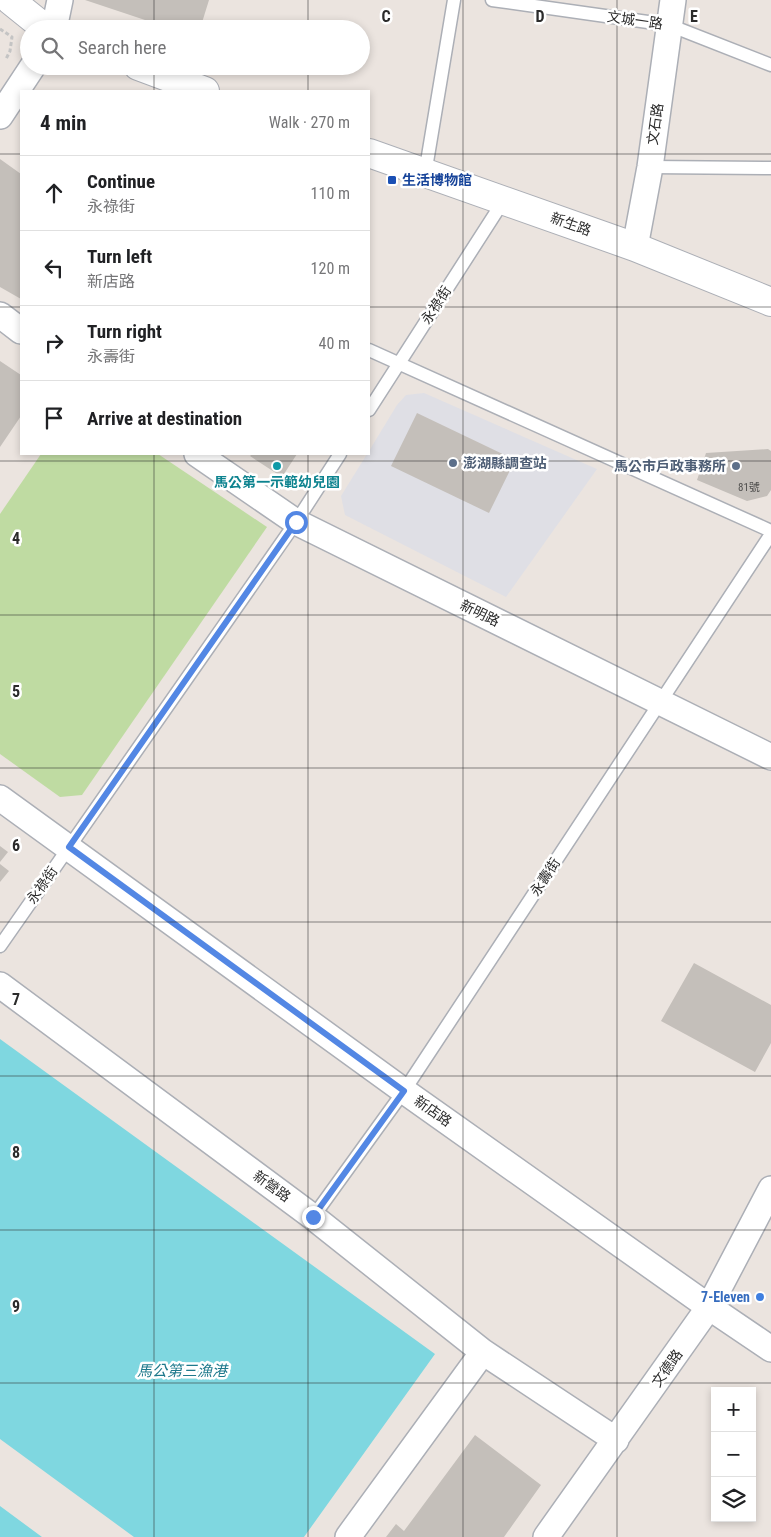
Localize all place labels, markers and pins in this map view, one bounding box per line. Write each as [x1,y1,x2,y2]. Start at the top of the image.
place label: 生活博物館 [402,172,472,188]
marker: 生活博物館 [386,174,398,186]
place label: 澎湖縣調查站 [463,455,547,471]
marker: 澎湖縣調查站 [447,457,459,469]
place label: 馬公市戶政事務所 [614,458,726,474]
marker: 馬公第一示範幼兒園 [271,460,283,472]
marker: 馬公市戶政事務所 [730,460,742,472]
place label: 馬公第一示範幼兒園 [214,474,340,490]
place label: 7-Eleven [701,1289,750,1305]
marker: 7-Eleven [754,1291,766,1303]

